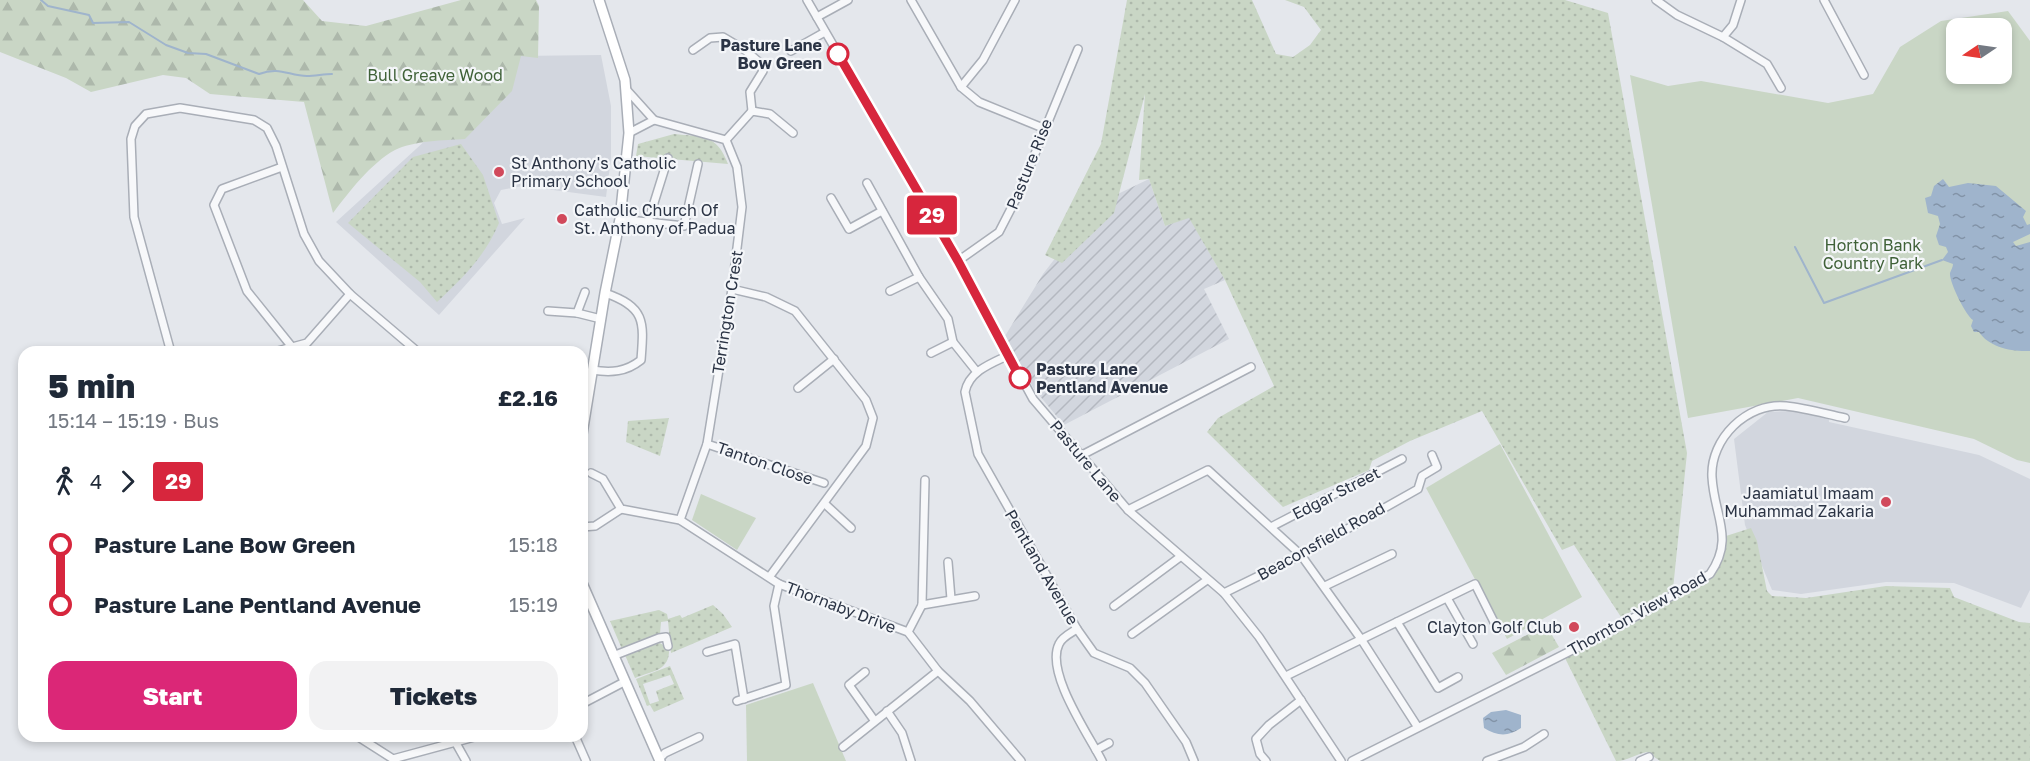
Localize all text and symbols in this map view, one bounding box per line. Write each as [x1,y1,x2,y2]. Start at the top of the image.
north arrow [1946,18,2012,84]
map controls [1946,18,2012,84]
place label: Pasture Lane Bow Green [720,35,822,73]
marker: Pasture Lane Bow Green [827,43,849,65]
park label: Bull Greave Wood [367,65,503,85]
street label: Pasture Rise [1002,116,1056,212]
place label: St Anthony's Catholic Primary School [511,153,677,191]
marker: St Anthony's Catholic Primary School [492,165,506,179]
line badge: 29 [905,196,959,234]
place label: Catholic Church Of St. Anthony of Padua [574,200,736,238]
text: 29 [919,202,945,228]
marker: Catholic Church Of St. Anthony of Padua [555,212,569,226]
park label: Horton Bank Country Park [1823,235,1923,273]
street label: Terrington Crest [707,249,747,375]
place label: Pasture Lane Pentland Avenue [1036,359,1168,397]
text: 5 min [48,366,135,405]
marker: Pasture Lane Pentland Avenue [1009,367,1031,389]
text: £2.16 [498,384,558,411]
text: 15:14 – 15:19 · Bus [48,408,219,432]
street label: Pasture Lane [1046,416,1126,506]
street label: Tanton Close [714,437,816,489]
street label: Edgar Street [1289,462,1383,524]
icon: walk [48,465,81,498]
icon: forward [111,465,144,498]
text: 29 [165,468,191,494]
text: 4 [90,469,102,493]
place label: Jaamiatul Imaam Muhammad Zakaria [1724,483,1874,521]
marker: Jaamiatul Imaam Muhammad Zakaria [1879,495,1893,509]
street label: Beaconsfield Road [1254,498,1388,584]
street label: Pentland Avenue [1001,506,1083,628]
text: Pasture Lane Bow Green [94,531,355,558]
text: 15:18 [509,532,558,556]
street label: Thornton View Road [1564,567,1710,659]
street label: Thornaby Drive [783,577,899,637]
text: Pasture Lane Pentland Avenue [94,591,421,618]
text: 15:19 [509,592,558,616]
place label: Clayton Golf Club [1427,617,1562,637]
marker: Clayton Golf Club [1567,620,1581,634]
button: Start [48,661,297,730]
button: Tickets [309,661,558,730]

